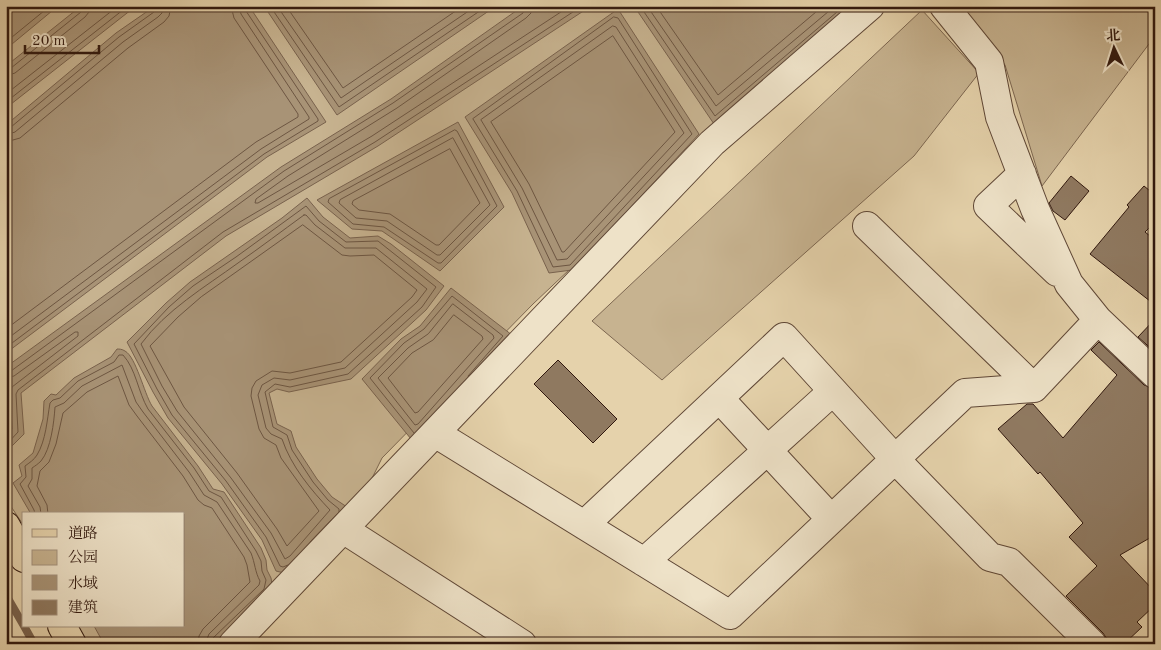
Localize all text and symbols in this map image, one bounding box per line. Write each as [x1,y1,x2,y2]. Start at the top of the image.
scale bar [25,22,99,54]
north arrow [1088,22,1138,72]
text: 北 [1106,28,1121,44]
text: 20 m [32,34,66,49]
legend [22,512,185,628]
text: 道路 [68,525,98,542]
text: 公园 [68,549,98,566]
text: 水域 [68,575,98,592]
text: 建筑 [68,599,98,616]

